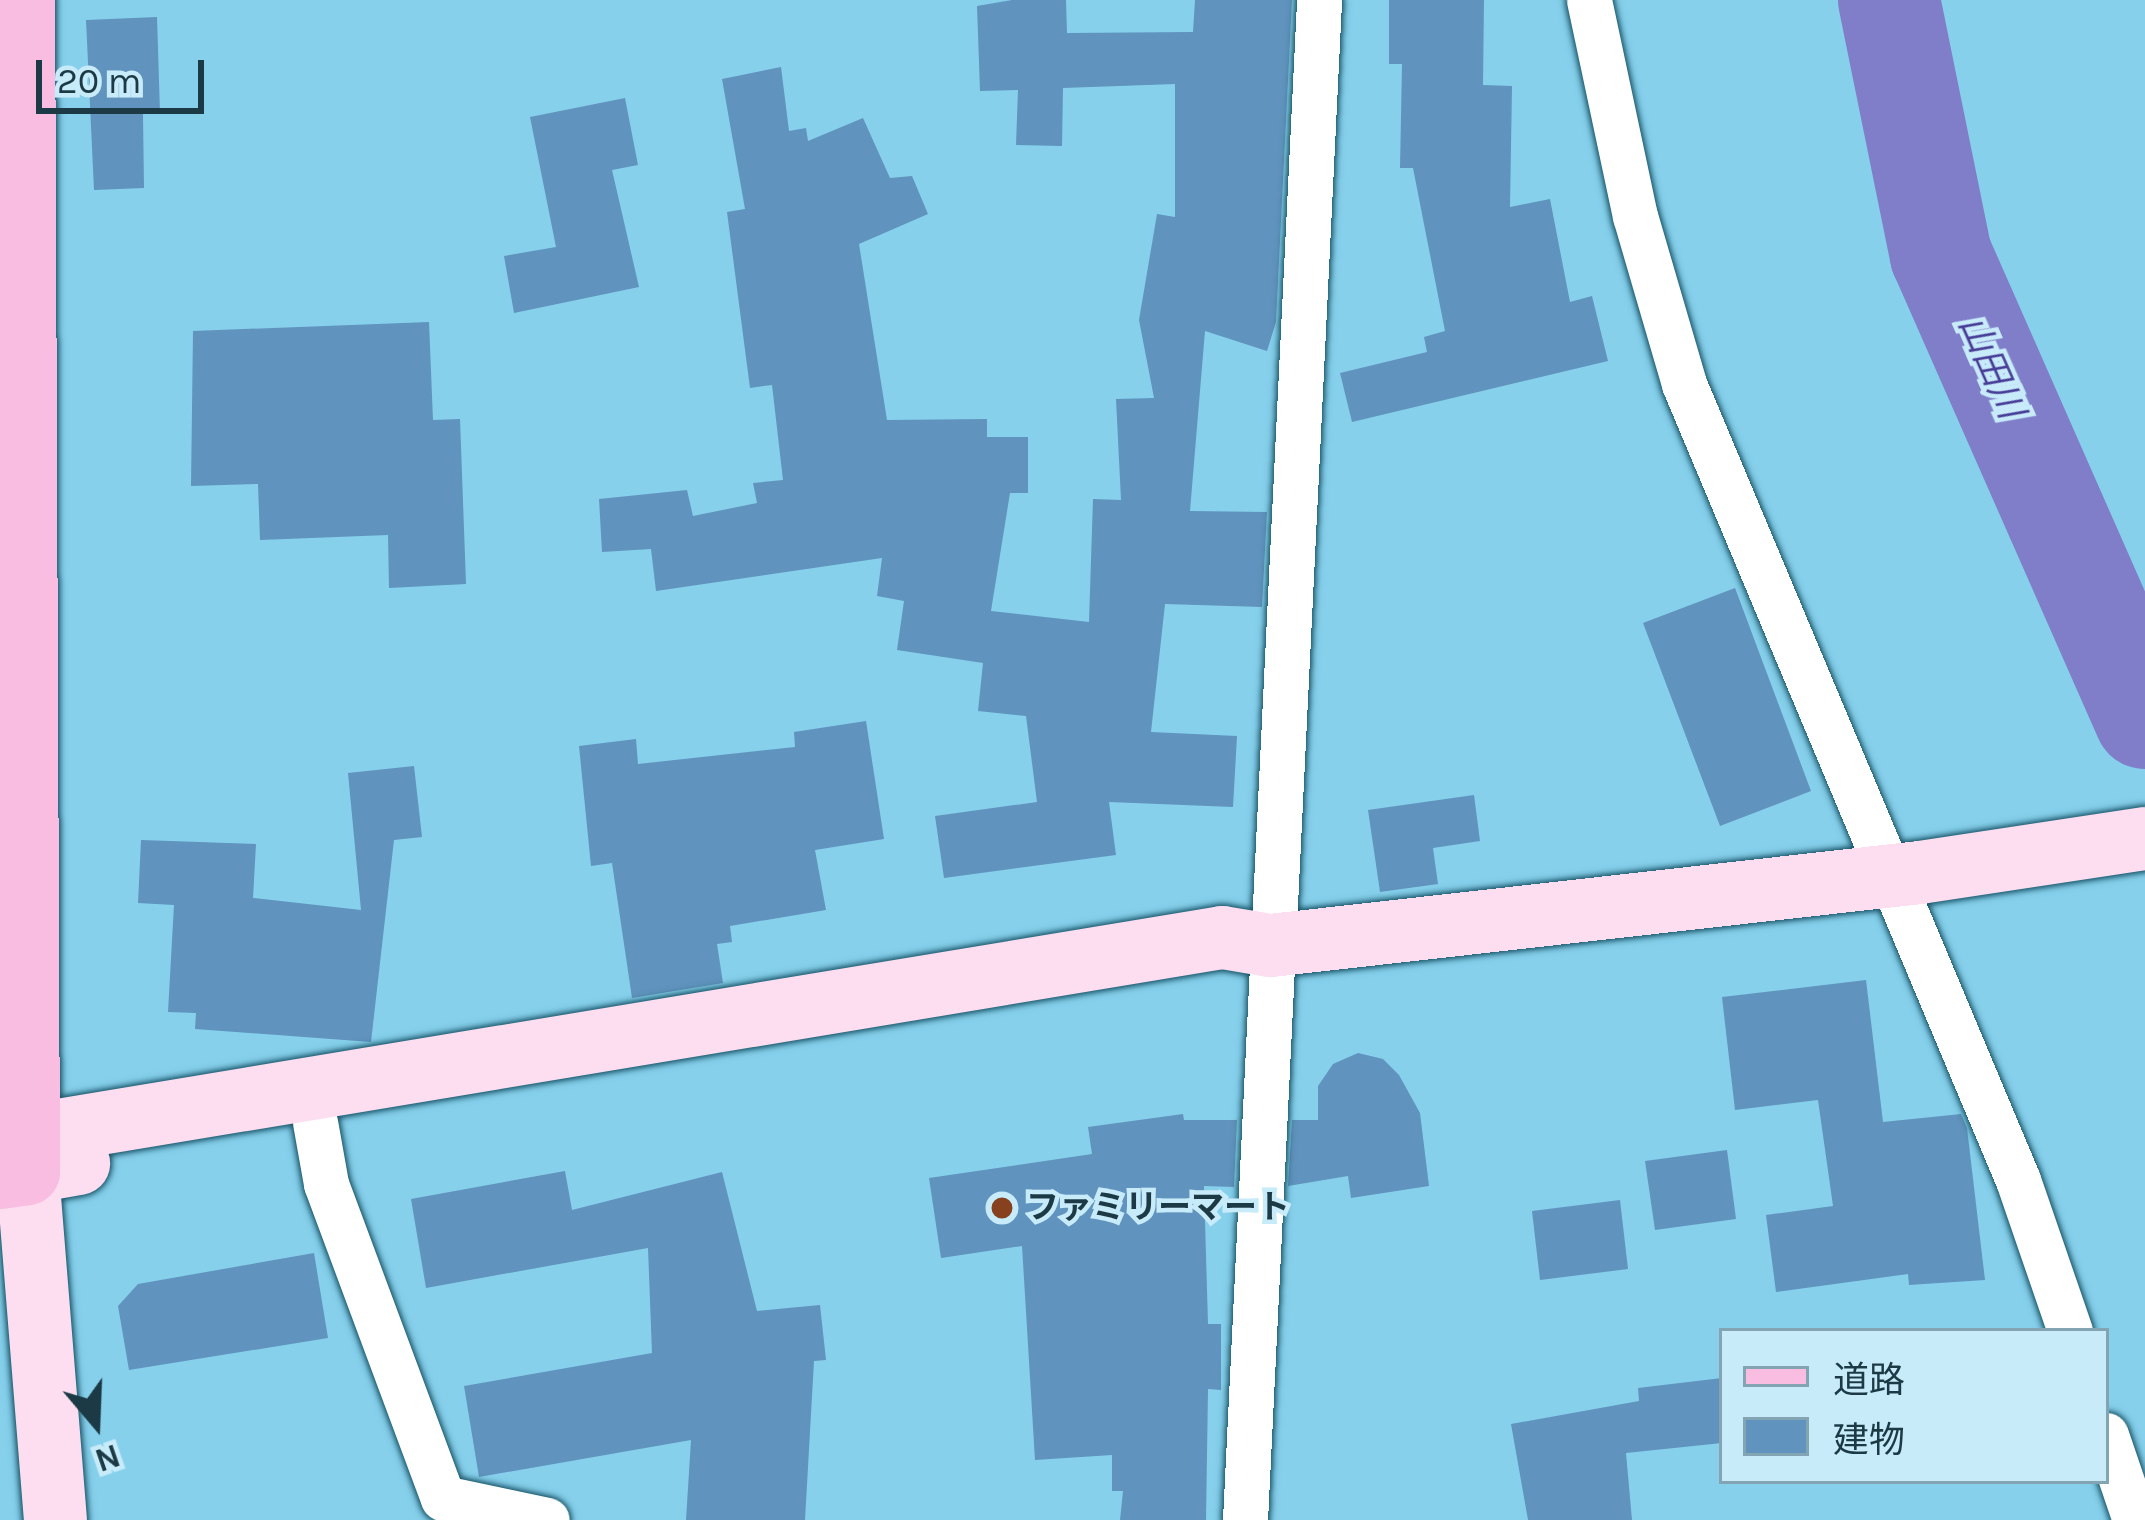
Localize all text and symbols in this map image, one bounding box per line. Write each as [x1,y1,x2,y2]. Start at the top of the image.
scale bar [42,36,210,110]
text: 20 m [57,60,141,102]
water label: 山田川 [1949,309,2033,425]
place label: ファミリーマート [1026,1188,1290,1228]
marker: ファミリーマート [989,1195,1015,1221]
legend [1719,1328,2109,1484]
text: 道路 [1833,1359,1905,1401]
north arrow [36,1364,156,1484]
text: 建物 [1833,1419,1905,1461]
text: N [90,1436,125,1480]

